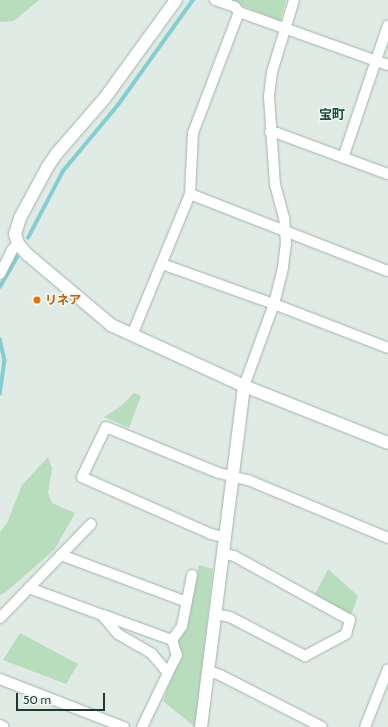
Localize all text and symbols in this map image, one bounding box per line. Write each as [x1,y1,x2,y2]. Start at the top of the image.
district label: 宝町 [319,106,345,122]
place label: リネア [45,293,81,307]
marker: リネア [32,295,42,305]
scale bar [18,685,107,711]
text: 50 m [23,692,51,707]

